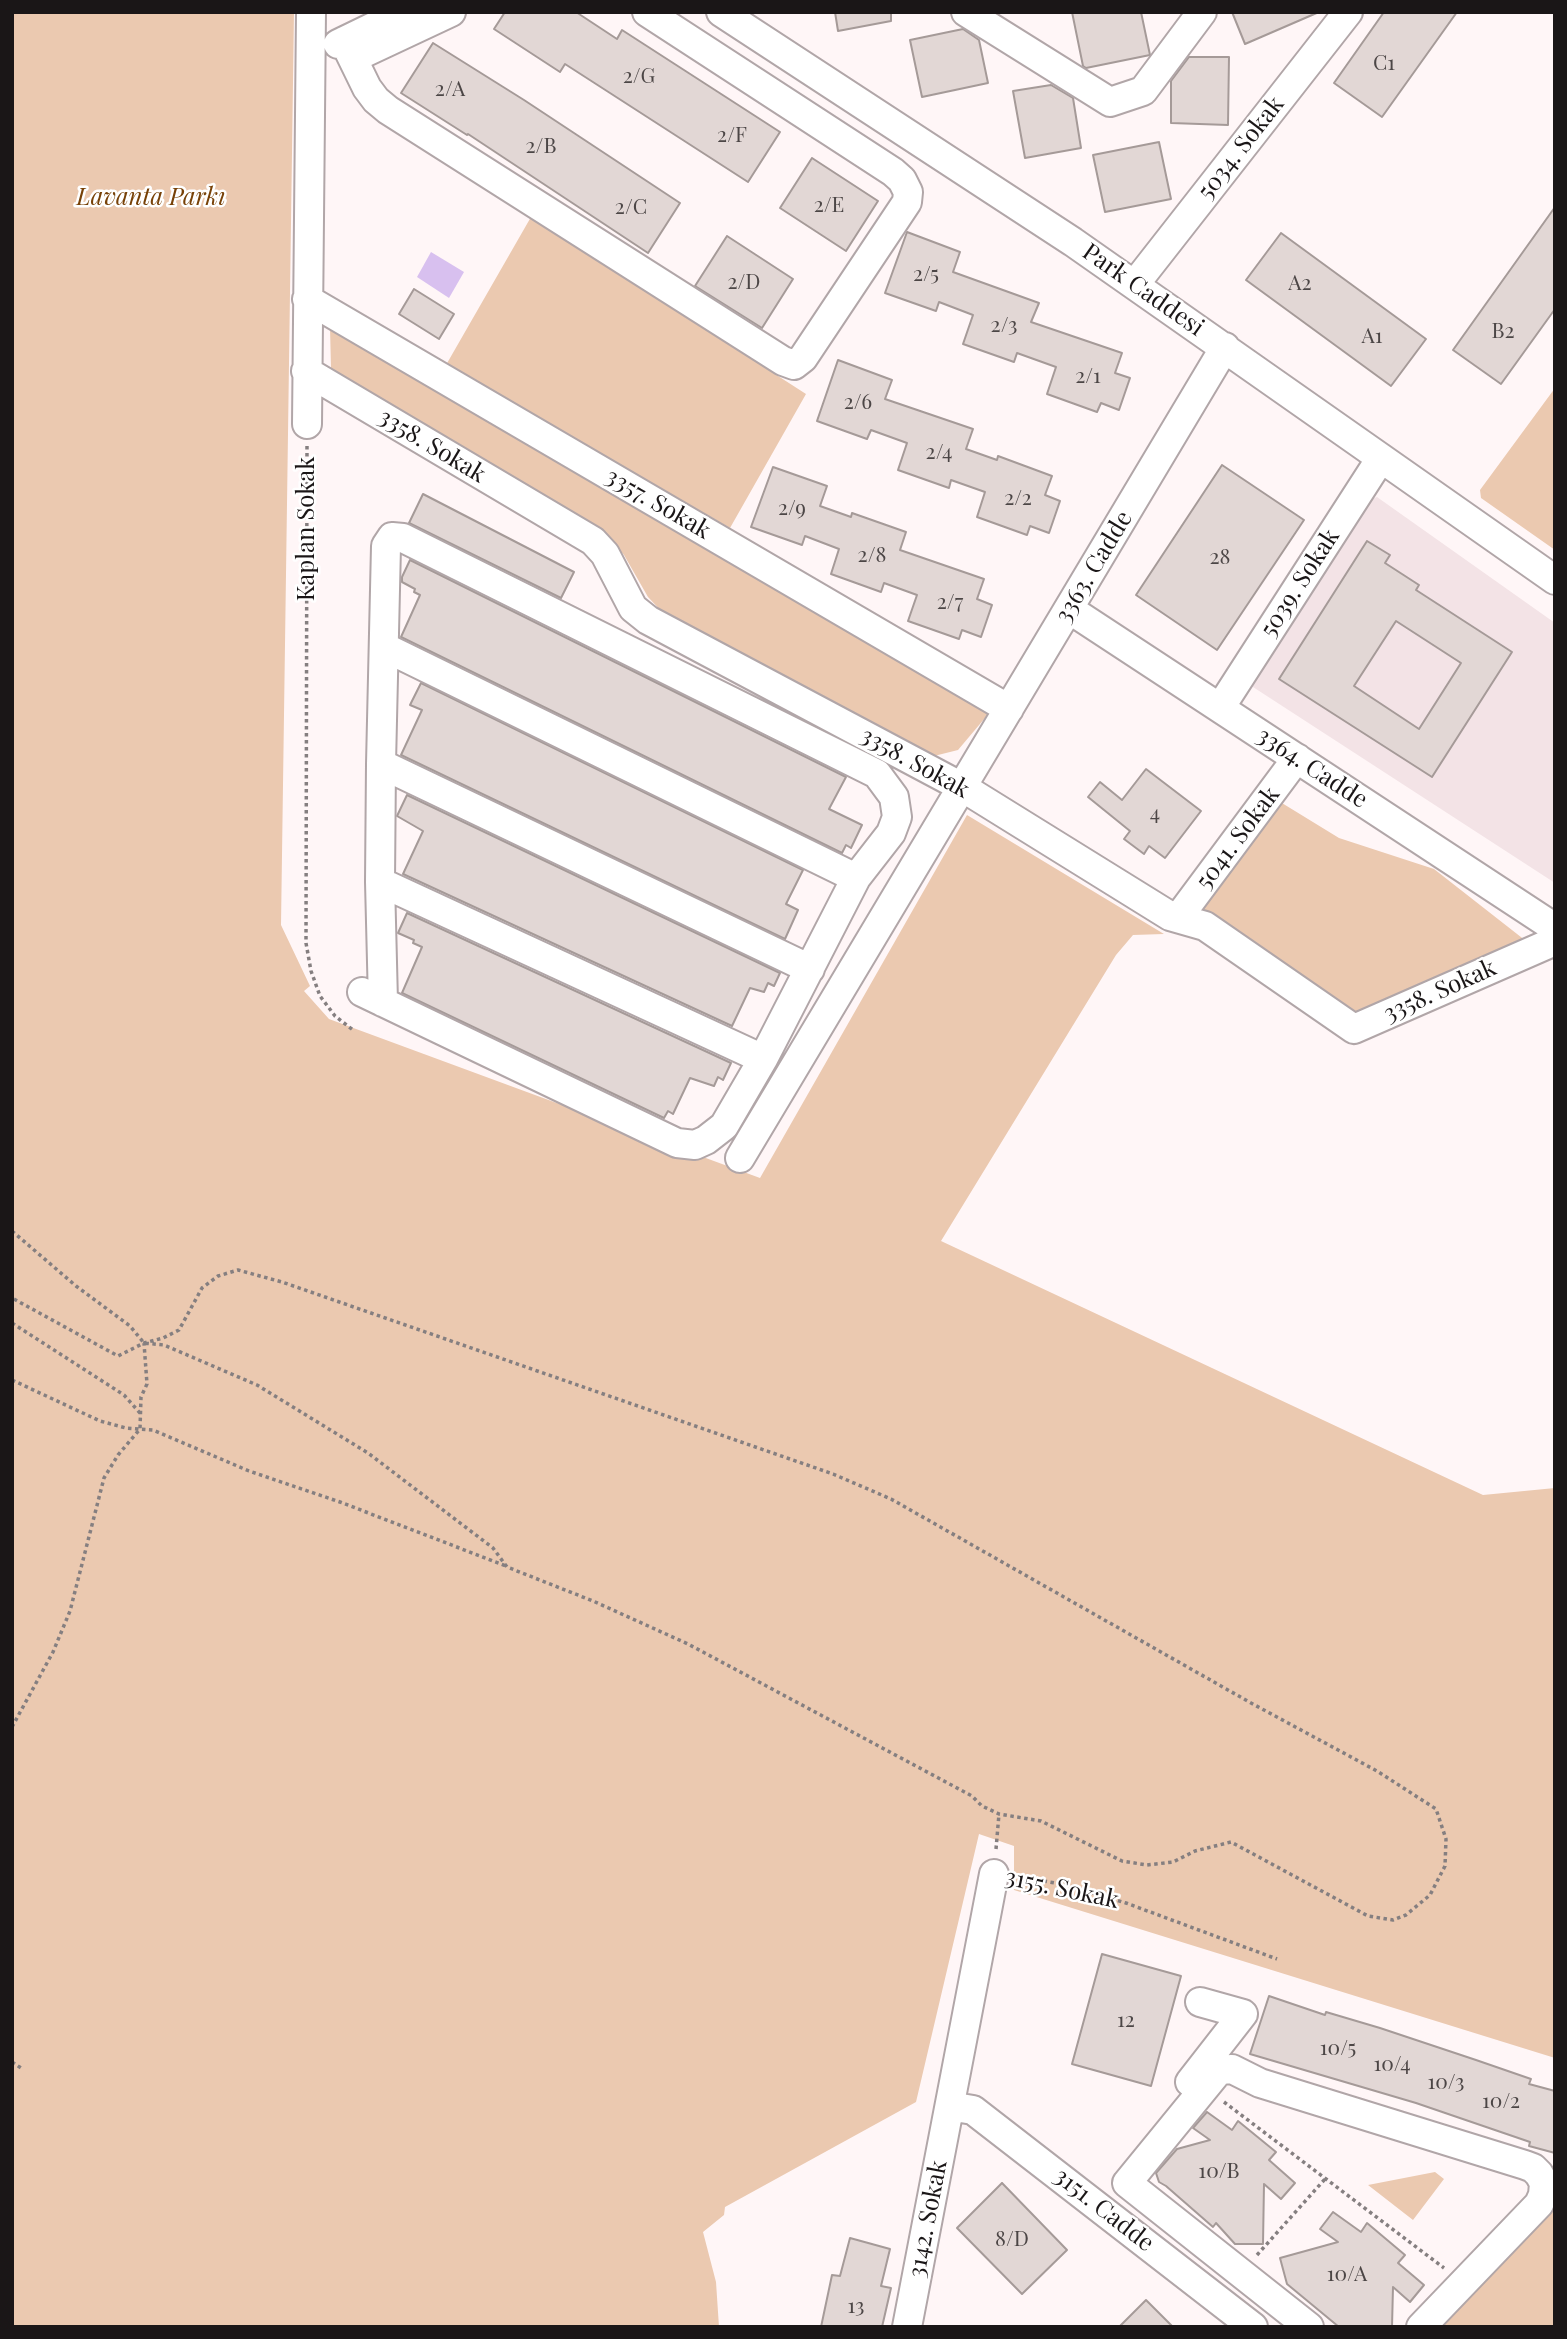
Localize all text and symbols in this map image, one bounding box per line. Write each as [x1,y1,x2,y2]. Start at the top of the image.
house number: C1 [1373,50,1395,76]
house number: 2/G [623,63,655,89]
house number: 2/A [435,76,465,102]
street label: 5034. Sokak [1192,91,1290,205]
house number: 2/F [717,122,747,148]
house number: 2/B [526,133,556,159]
park label: Lavanta Parkı [77,184,225,212]
house number: 2/E [814,192,844,218]
house number: 2/C [615,194,647,220]
street label: Park Caddesi [1077,238,1209,342]
house number: 2/5 [913,261,939,287]
house number: 2/D [727,269,761,295]
house number: A2 [1288,270,1312,296]
house number: 2/3 [991,312,1017,338]
house number: B2 [1491,318,1515,344]
house number: A1 [1362,323,1382,349]
house number: 2/1 [1075,363,1101,389]
house number: 2/6 [844,389,872,415]
street label: 3358. Sokak [373,403,491,489]
house number: 2/4 [926,439,952,465]
street label: Kaplan Sokak [293,457,321,601]
street label: 3357. Sokak [600,462,716,546]
house number: 2/2 [1004,485,1032,511]
house number: 2/9 [778,495,806,521]
street label: 3363. Cadde [1049,506,1139,628]
street label: 5039. Sokak [1254,523,1346,643]
house number: 2/8 [858,542,886,568]
house number: 28 [1210,544,1230,570]
house number: 2/7 [937,589,963,615]
street label: 3358. Sokak [855,721,975,805]
street label: 3364. Cadde [1251,721,1373,815]
street label: 5041. Sokak [1190,781,1286,895]
house number: 4 [1150,800,1160,826]
street label: 3358. Sokak [1379,953,1501,1029]
street label: 3155. Sokak [1003,1863,1121,1915]
house number: 12 [1117,2007,1135,2033]
house number: 10/5 [1320,2035,1356,2061]
house number: 10/4 [1373,2051,1411,2077]
house number: 10/3 [1427,2069,1465,2095]
house number: 10/2 [1482,2088,1520,2114]
street label: 3142. Sokak [903,2158,953,2280]
house number: 10/B [1198,2158,1240,2184]
street label: 3151. Cadde [1048,2162,1160,2258]
house number: 8/D [995,2226,1029,2252]
house number: 10/A [1327,2261,1367,2287]
house number: 13 [848,2293,864,2319]

